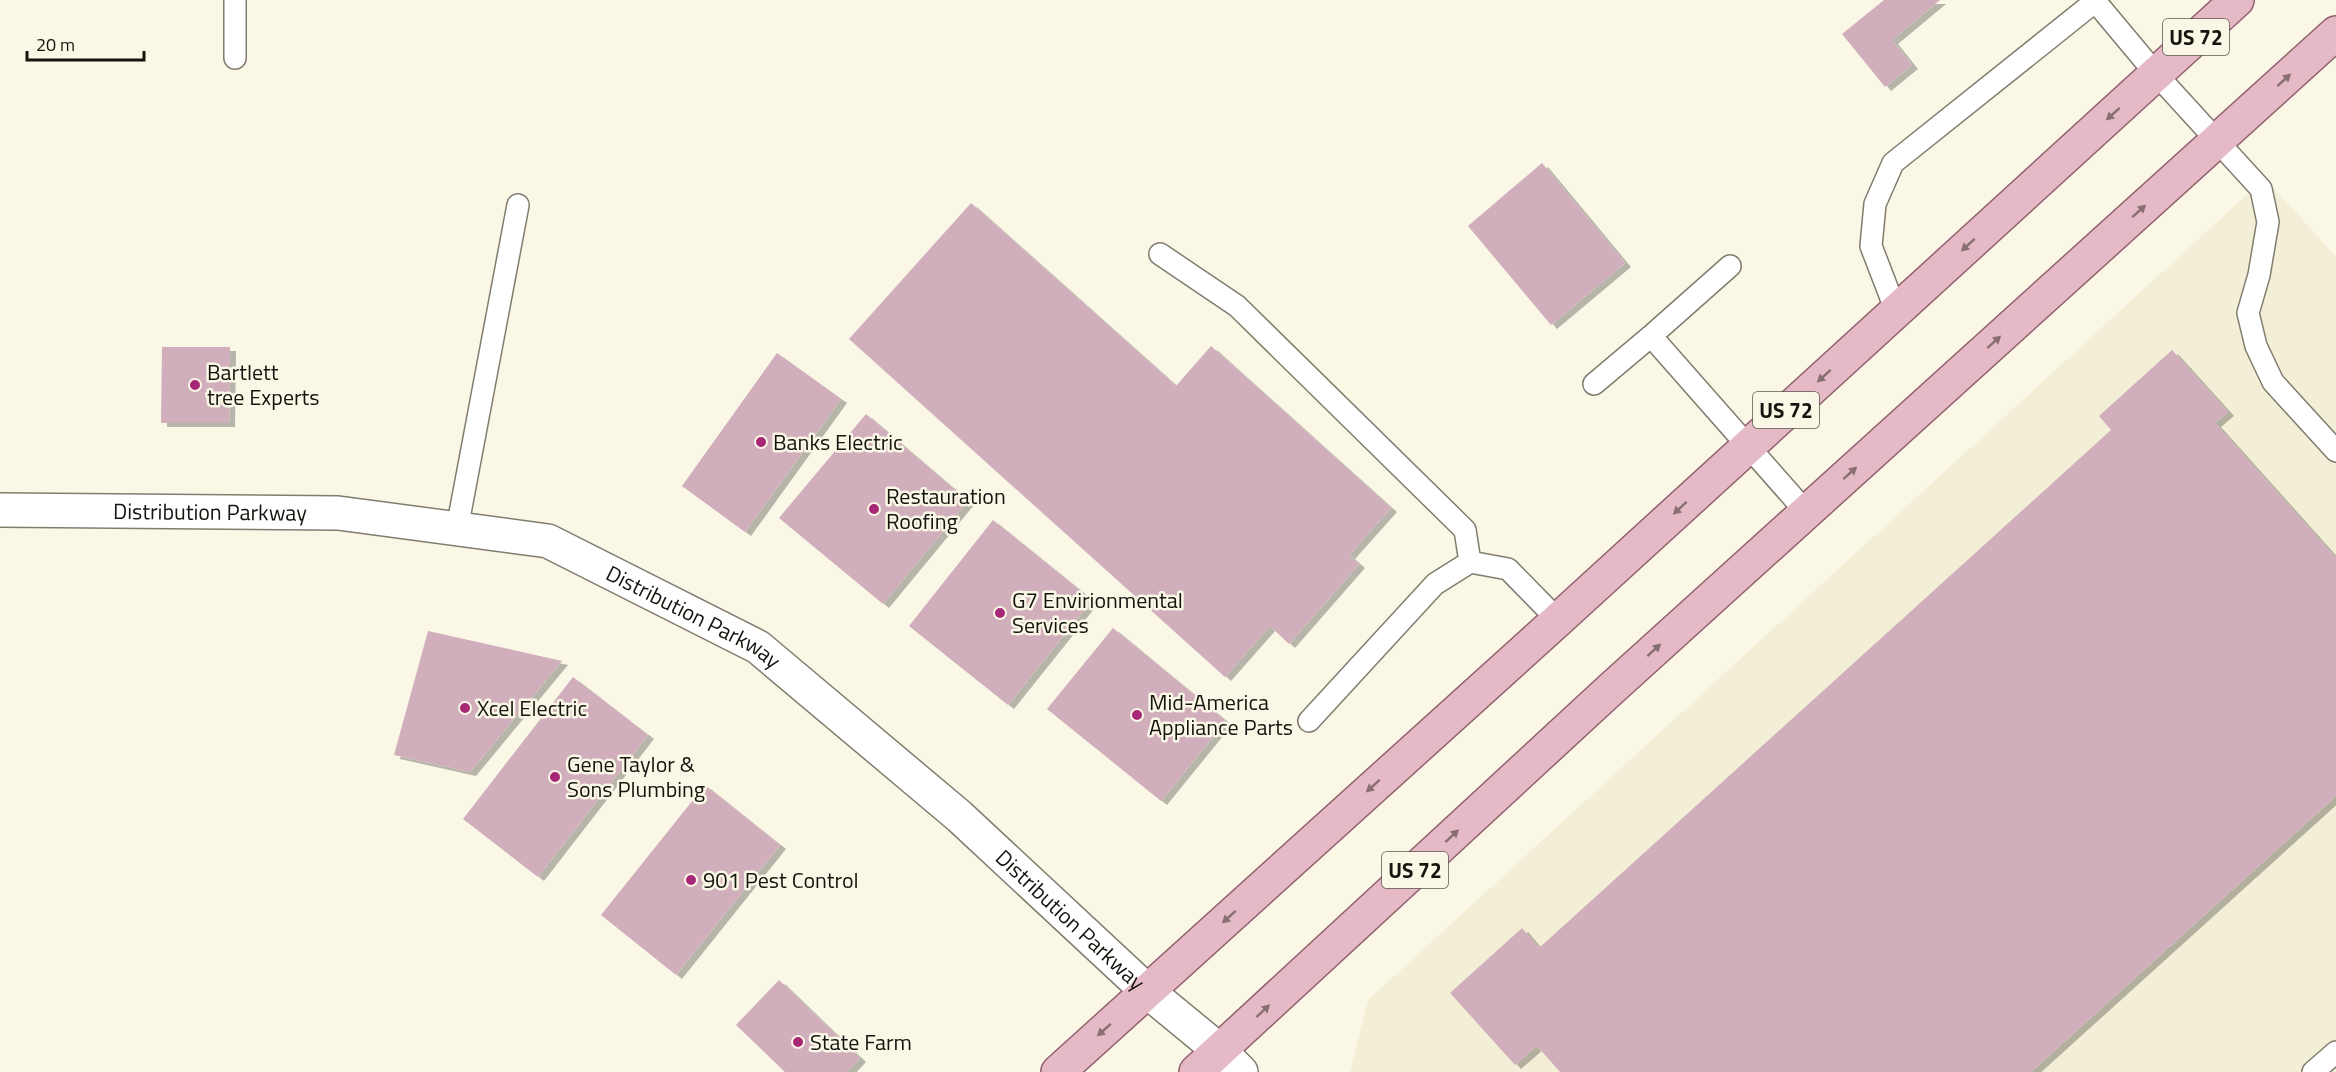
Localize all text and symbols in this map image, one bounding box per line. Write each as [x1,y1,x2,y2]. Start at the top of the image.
road number: US 72 [2163,19,2229,55]
scale bar [27,24,144,62]
text: 20 m [36,31,75,58]
one-way arrow [2276,73,2291,87]
one-way arrow [2105,107,2120,121]
one-way arrow [2131,205,2146,218]
one-way arrow [1961,238,1976,252]
one-way arrow [1987,335,2002,349]
place label: Bartlett tree Experts [207,355,320,414]
one-way arrow [1817,369,1832,382]
marker: Bartlett tree Experts [188,378,202,392]
road number: US 72 [1753,392,1819,428]
place label: Banks Electric [773,425,903,459]
marker: Banks Electric [754,435,768,449]
one-way arrow [1842,467,1857,480]
place label: Restauration Roofing [886,479,1006,538]
street label: Distribution Parkway [113,494,307,530]
one-way arrow [1673,500,1687,514]
marker: Restauration Roofing [867,502,881,516]
street label: Distribution Parkway [600,556,789,677]
place label: G7 Envirionmental Services [1012,583,1183,642]
marker: G7 Envirionmental Services [993,606,1007,620]
one-way arrow [1647,643,1662,657]
place label: Mid-America Appliance Parts [1149,685,1293,744]
place label: Xcel Electric [477,691,587,725]
marker: Xcel Electric [458,701,472,715]
marker: Mid-America Appliance Parts [1130,708,1144,722]
place label: Gene Taylor & Sons Plumbing [567,747,705,806]
marker: Gene Taylor & Sons Plumbing [548,770,562,784]
one-way arrow [1366,779,1381,792]
one-way arrow [1444,830,1459,843]
street label: Distribution Parkway [988,841,1153,999]
road number: US 72 [1382,852,1448,888]
place label: 901 Pest Control [703,863,859,897]
marker: 901 Pest Control [684,873,698,887]
one-way arrow [1221,910,1236,924]
one-way arrow [1255,1004,1270,1018]
one-way arrow [1096,1023,1111,1037]
place label: State Farm [810,1025,912,1059]
marker: State Farm [791,1035,805,1049]

